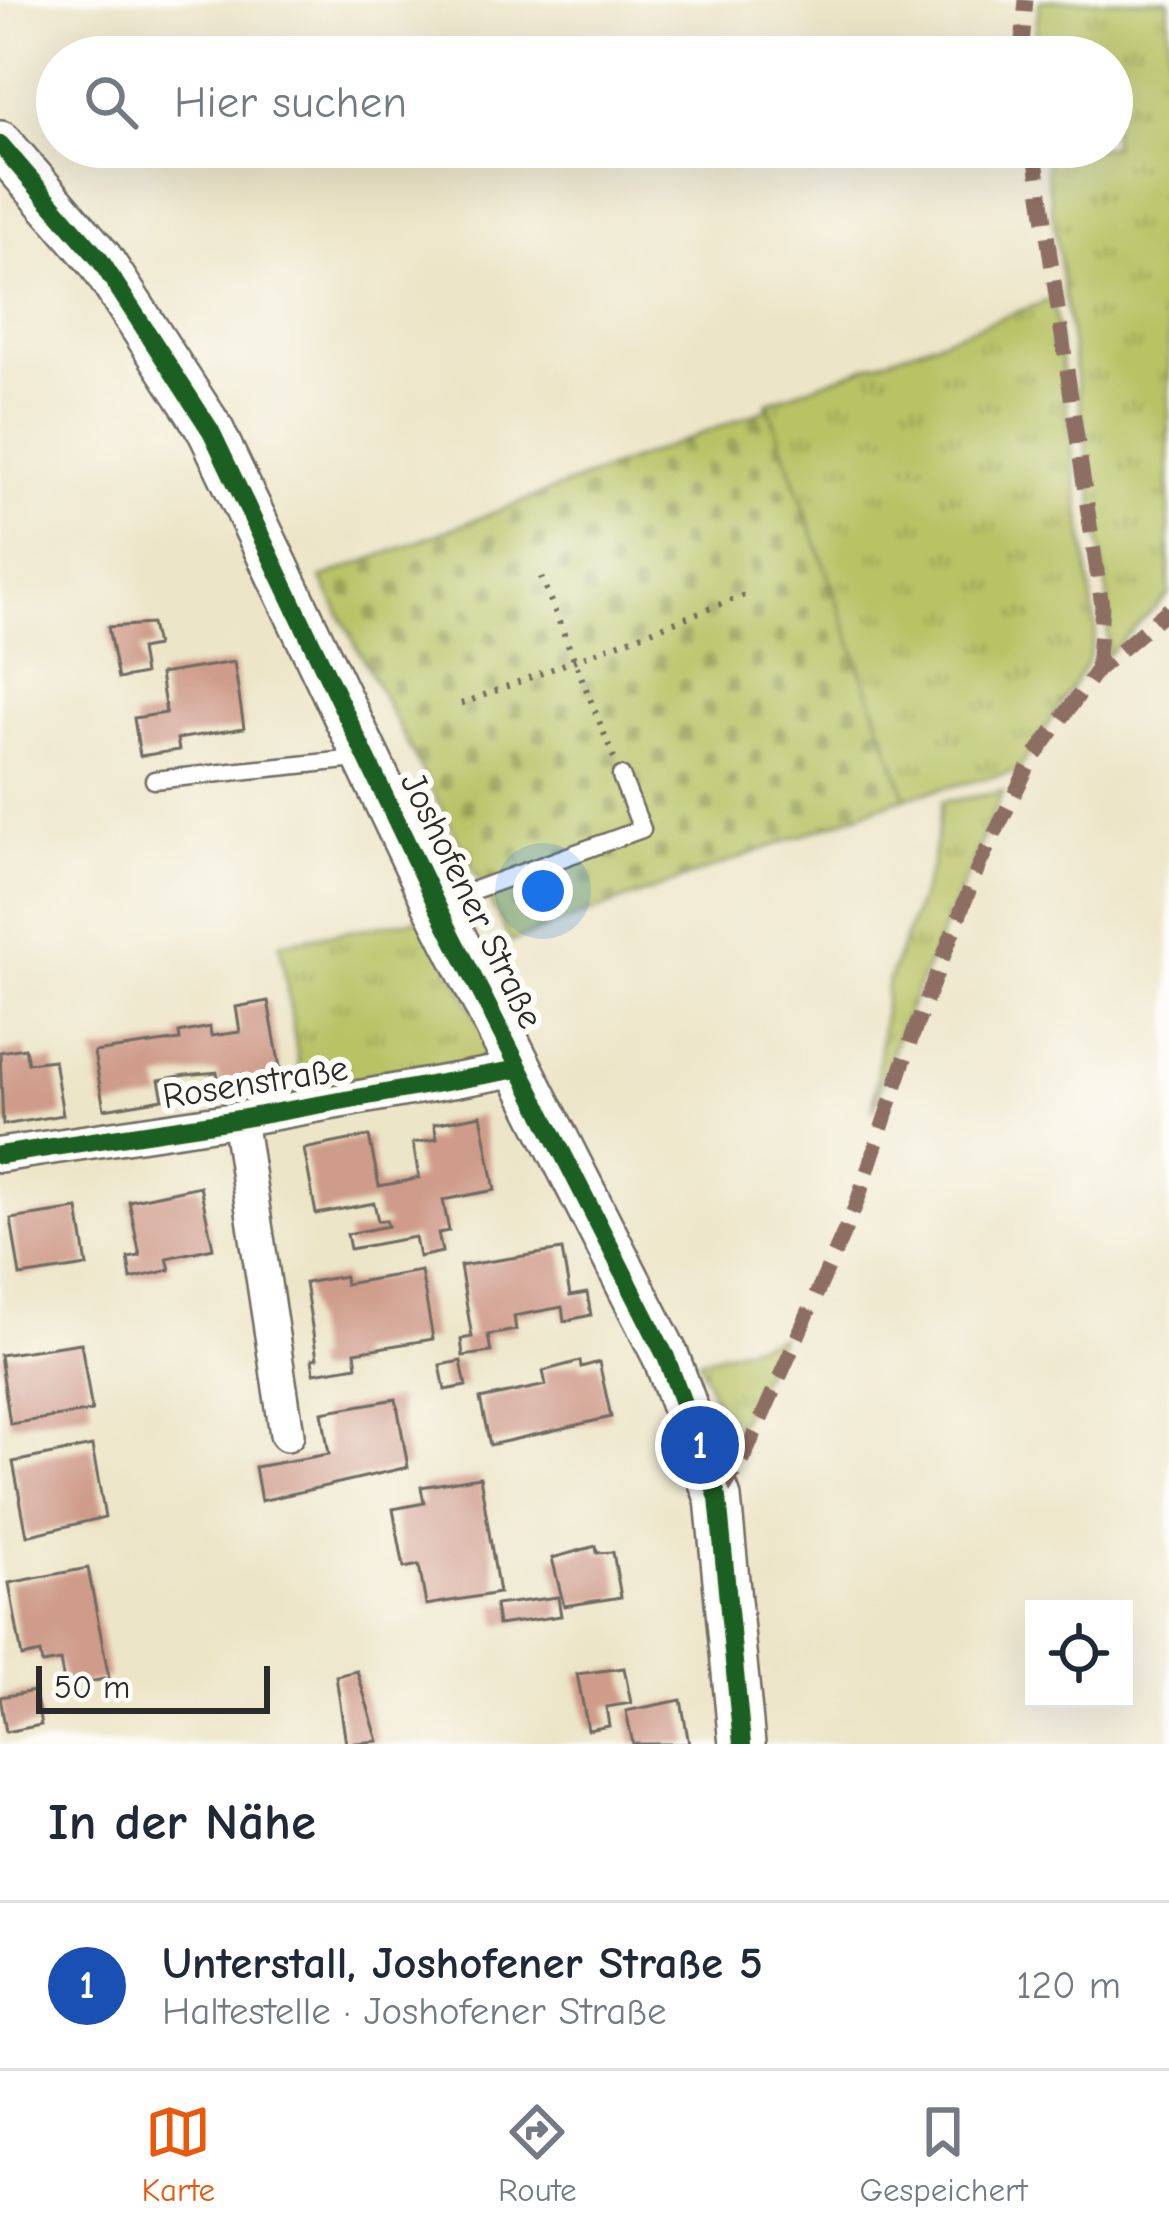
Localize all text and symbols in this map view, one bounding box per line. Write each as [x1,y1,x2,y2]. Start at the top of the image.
search box [36,36,1133,168]
icon: search [78,69,144,135]
text: Hier suchen [174,76,407,128]
street label: Joshofener Straße [392,766,551,1035]
your location [513,861,573,921]
street label: Rosenstraße [160,1048,351,1117]
pin: 1 [661,1400,739,1490]
map controls [1025,1600,1133,1708]
button: locate [1025,1600,1133,1708]
scale bar [36,1660,270,1713]
text: 50 m [54,1668,130,1706]
text: In der Nähe [48,1793,316,1852]
text: Unterstall, Joshofener Straße 5 [162,1937,763,1989]
text: 1 [79,1963,95,2008]
text: 120 m [1016,1963,1121,2008]
text: Haltestelle · Joshofener Straße [162,1989,666,2034]
tab: Karte [141,2099,215,2209]
tab: Route [498,2099,577,2209]
tab: Gespeichert [859,2099,1028,2209]

